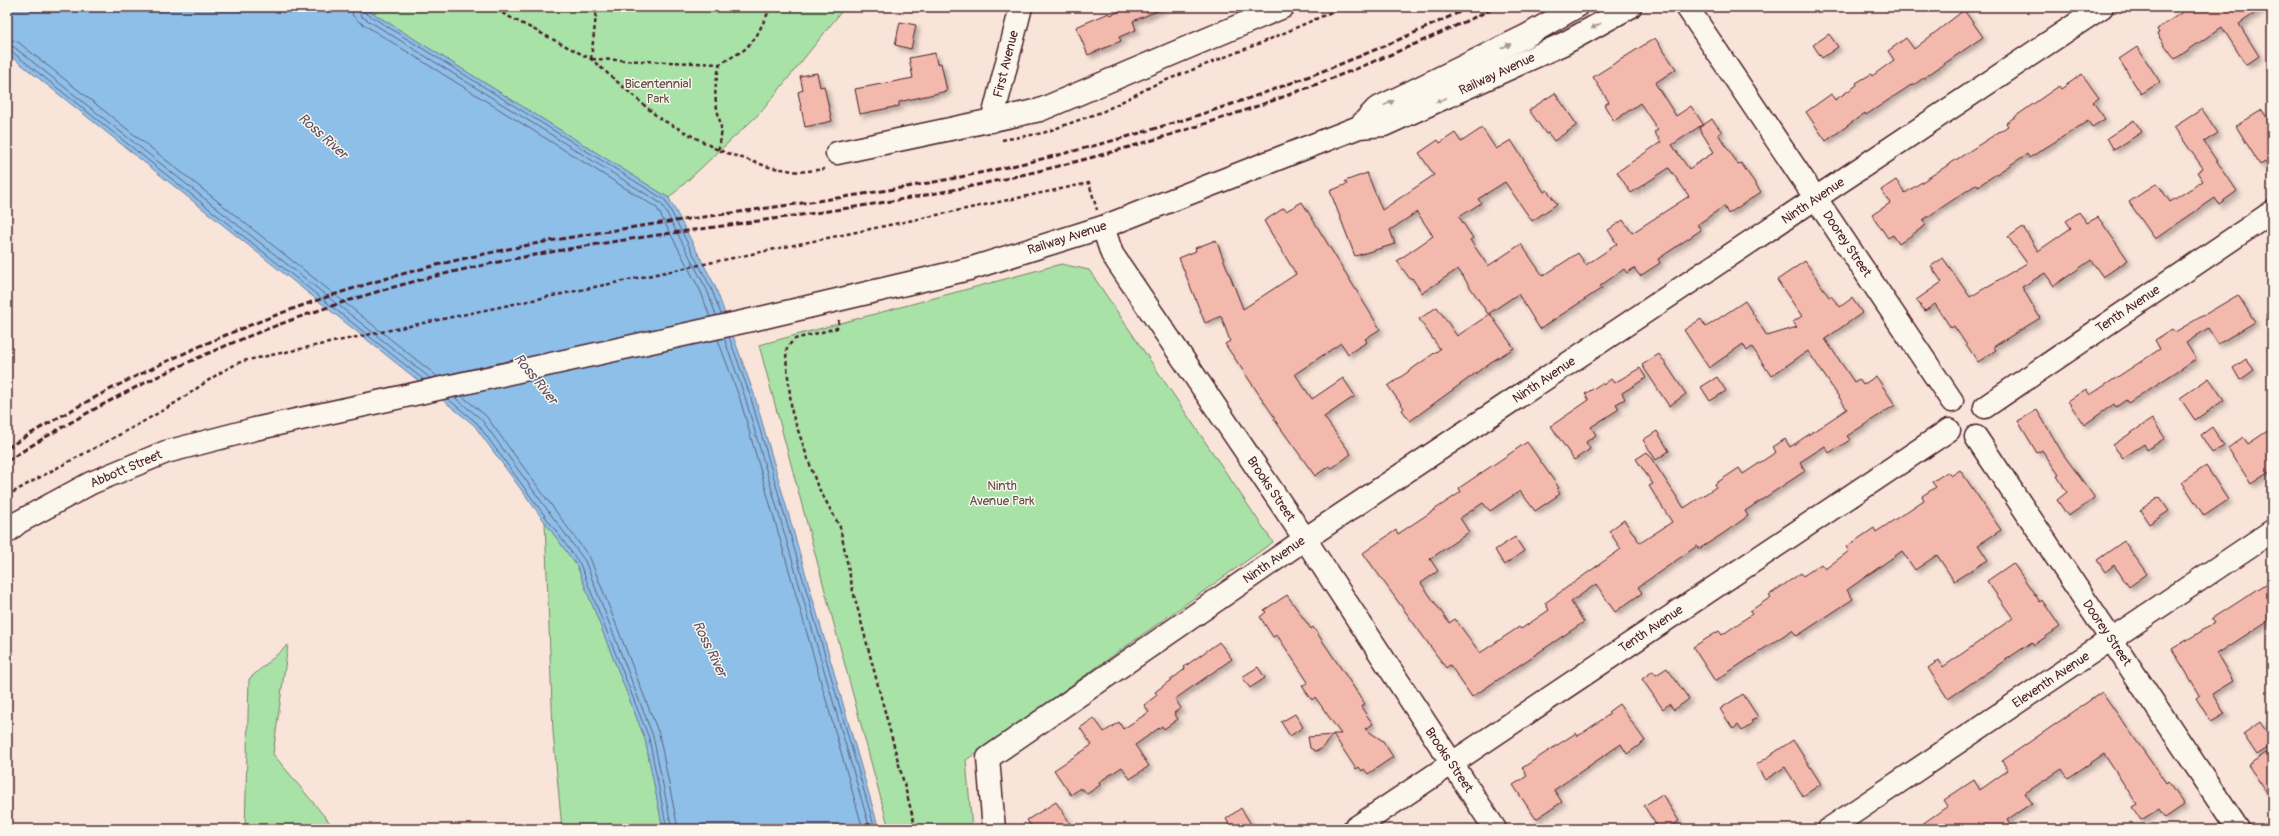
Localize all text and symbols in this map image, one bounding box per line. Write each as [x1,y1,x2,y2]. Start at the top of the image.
one-way arrow [1590,22,1602,29]
street label: First Avenue [990,28,1022,99]
one-way arrow [1500,43,1511,49]
street label: Railway Avenue [1456,49,1538,99]
park label: Bicentennial Park [624,76,692,107]
one-way arrow [1435,97,1446,103]
one-way arrow [1383,100,1395,106]
water label: Ross River [295,109,353,164]
street label: Ninth Avenue [1779,174,1848,228]
street label: Doorey Street [1819,208,1875,281]
street label: Railway Avenue [1025,218,1109,258]
street label: Tenth Avenue [2093,281,2164,336]
water label: Ross River [510,350,563,409]
street label: Ninth Avenue [1510,353,1579,407]
street label: Abbott Street [88,446,165,491]
street label: Brooks Street [1243,453,1299,525]
park label: Ninth Avenue Park [969,478,1035,509]
street label: Ninth Avenue [1240,532,1309,587]
street label: Doorey Street [2079,597,2135,670]
street label: Tenth Avenue [1616,601,1687,656]
water label: Ross River [689,618,732,682]
street label: Eleventh Avenue [2009,648,2093,712]
street label: Brooks Street [1421,724,1477,796]

